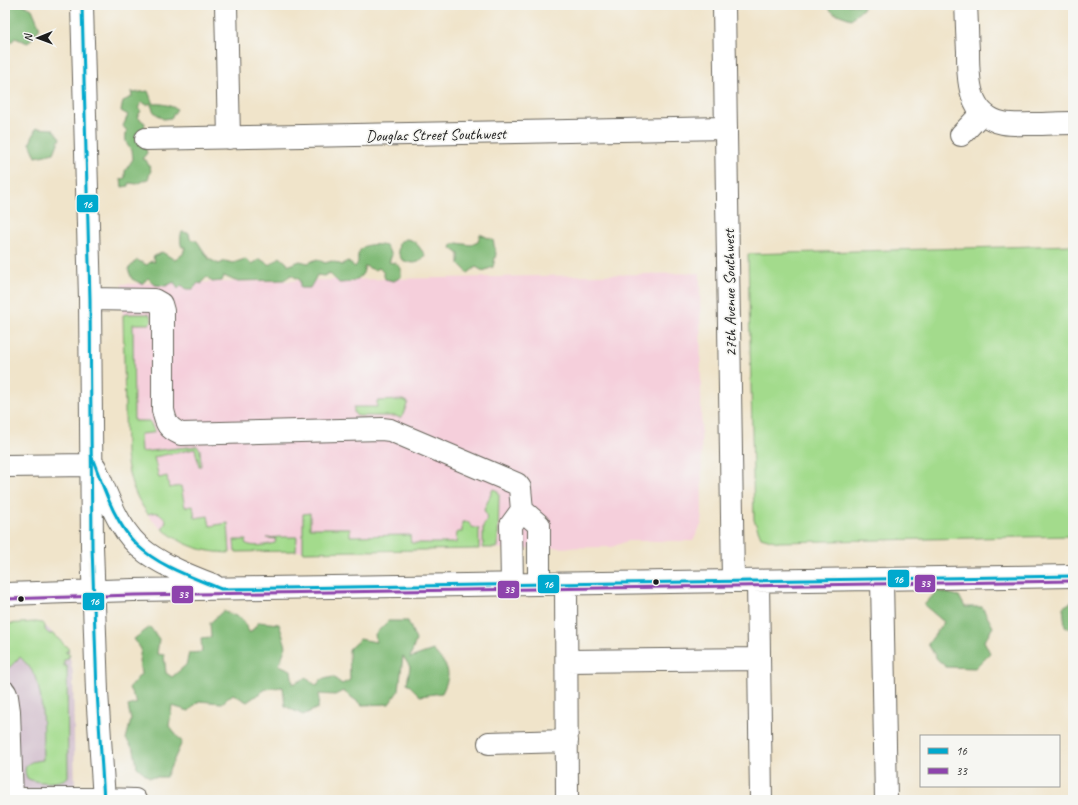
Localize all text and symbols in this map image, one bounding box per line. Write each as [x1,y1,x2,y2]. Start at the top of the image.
north arrow [18,18,58,58]
text: N [21,32,35,42]
street label: Douglas Street Southwest [366,124,508,146]
line badge: 16 [76,194,99,213]
text: 16 [82,197,93,211]
street label: 27th Avenue Southwest [719,227,741,357]
line badge: 16 [887,569,910,588]
text: 16 [893,572,904,586]
line badge: 16 [537,574,560,594]
line badge: 33 [914,574,936,593]
text: 33 [920,576,931,590]
text: 16 [543,577,554,591]
unlabelled marker [651,577,661,587]
line badge: 33 [497,580,520,599]
text: 33 [504,582,515,596]
line badge: 33 [171,585,194,604]
text: 33 [178,587,189,601]
line badge: 16 [82,592,105,611]
unlabelled marker [16,594,26,604]
text: 16 [89,594,100,608]
legend [920,735,1060,787]
text: 16 [956,743,967,759]
text: 33 [956,763,968,779]

